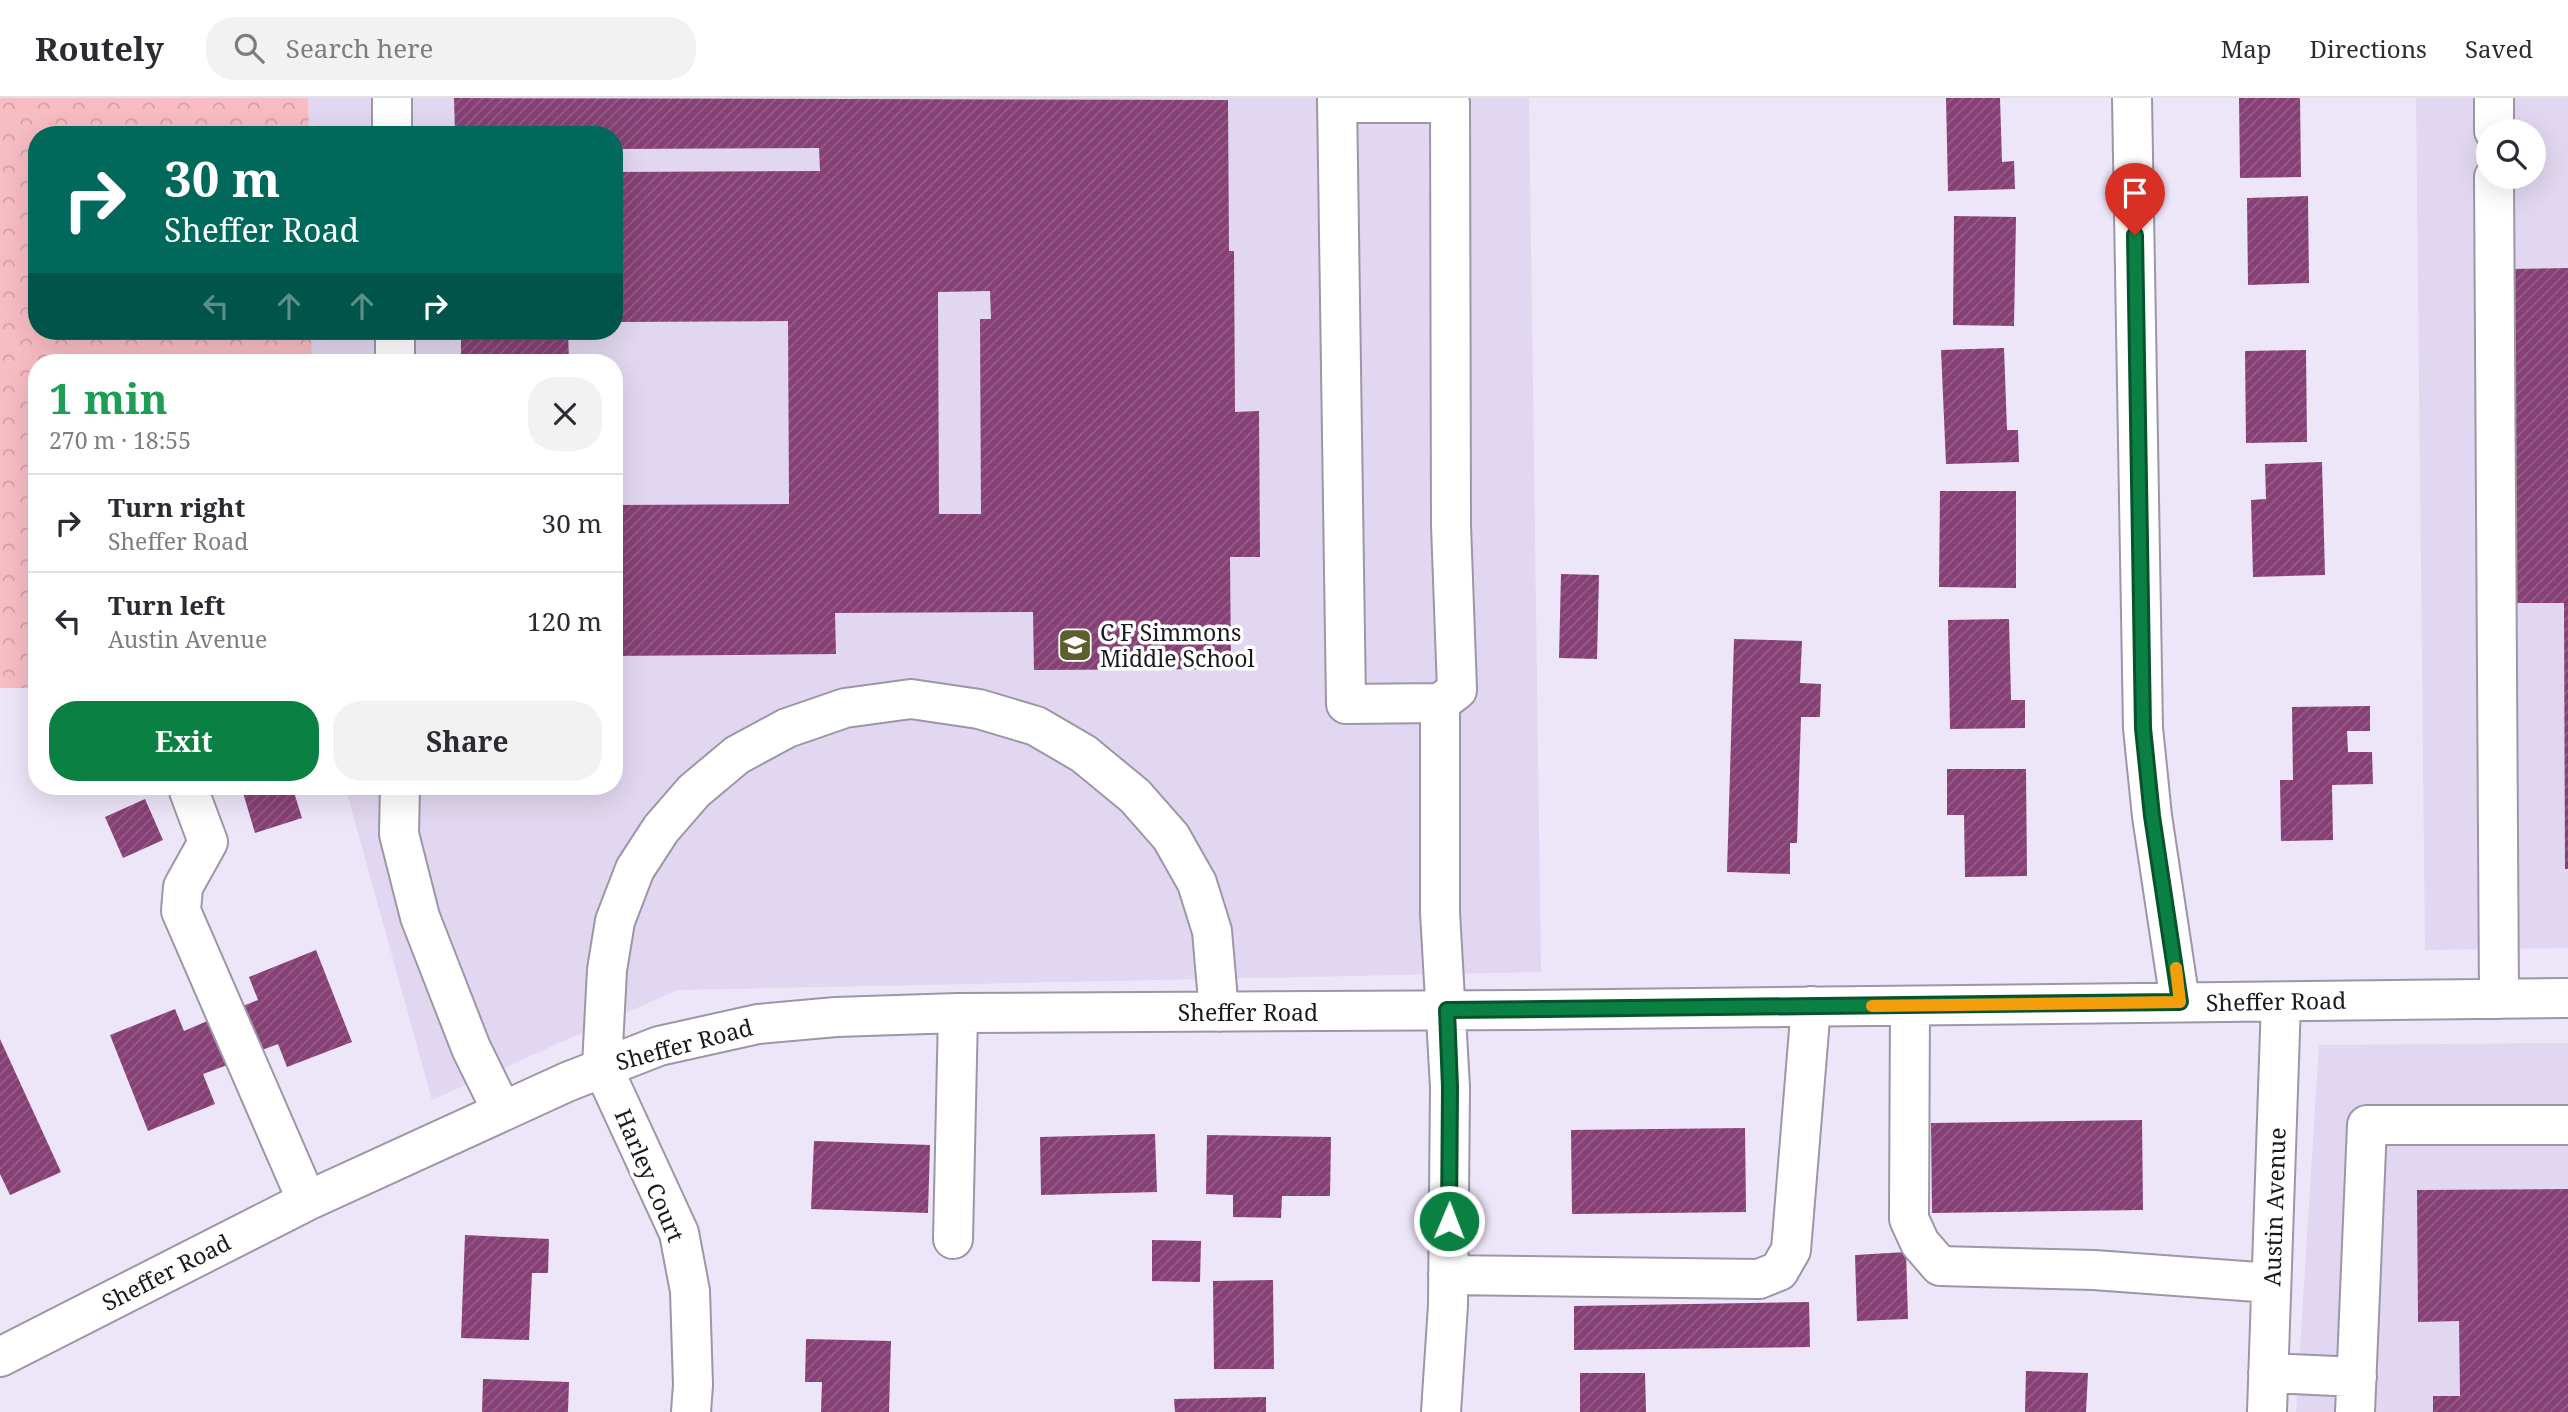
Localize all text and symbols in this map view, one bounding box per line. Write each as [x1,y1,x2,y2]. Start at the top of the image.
search box [206,17,696,80]
text: Routely [35,26,164,71]
icon: search [230,29,268,67]
text: Search here [286,30,433,66]
text: Map [2221,32,2272,65]
text: Directions [2310,32,2427,65]
text: Saved [2465,32,2533,65]
map controls [2476,119,2546,189]
button: search [2476,119,2546,189]
text: 30 m [164,145,280,211]
icon: right [49,154,140,245]
pin [2105,163,2165,235]
icon: arrive [2116,174,2154,212]
text: Sheffer Road [164,208,359,251]
icon: left [197,287,235,325]
icon: ahead [270,287,308,325]
icon: ahead [343,287,381,325]
icon: right [416,287,454,325]
text: 1 min [49,369,168,426]
button: close [528,377,602,451]
text: 270 m · 18:55 [49,424,191,456]
text: Turn right [108,489,245,525]
icon: right [49,504,87,542]
text: 30 m [542,505,602,541]
text: Sheffer Road [108,525,248,557]
text: Turn left [108,587,225,623]
icon: left [49,602,87,640]
text: 120 m [527,603,602,639]
place label: C F Simmons Middle School [1100,616,1255,674]
text: Austin Avenue [108,623,267,655]
school or university icon: C F Simmons Middle School [1056,626,1094,664]
button: Exit [49,701,319,781]
button: Share [333,701,602,781]
street label: Sheffer Road [2206,984,2346,1018]
street label: Sheffer Road [1178,996,1318,1028]
street label: Sheffer Road [612,1010,756,1078]
street label: Harley Court [608,1104,692,1246]
street label: Austin Avenue [2255,1127,2293,1287]
position arrow [1412,1184,1486,1258]
street label: Sheffer Road [96,1226,236,1318]

